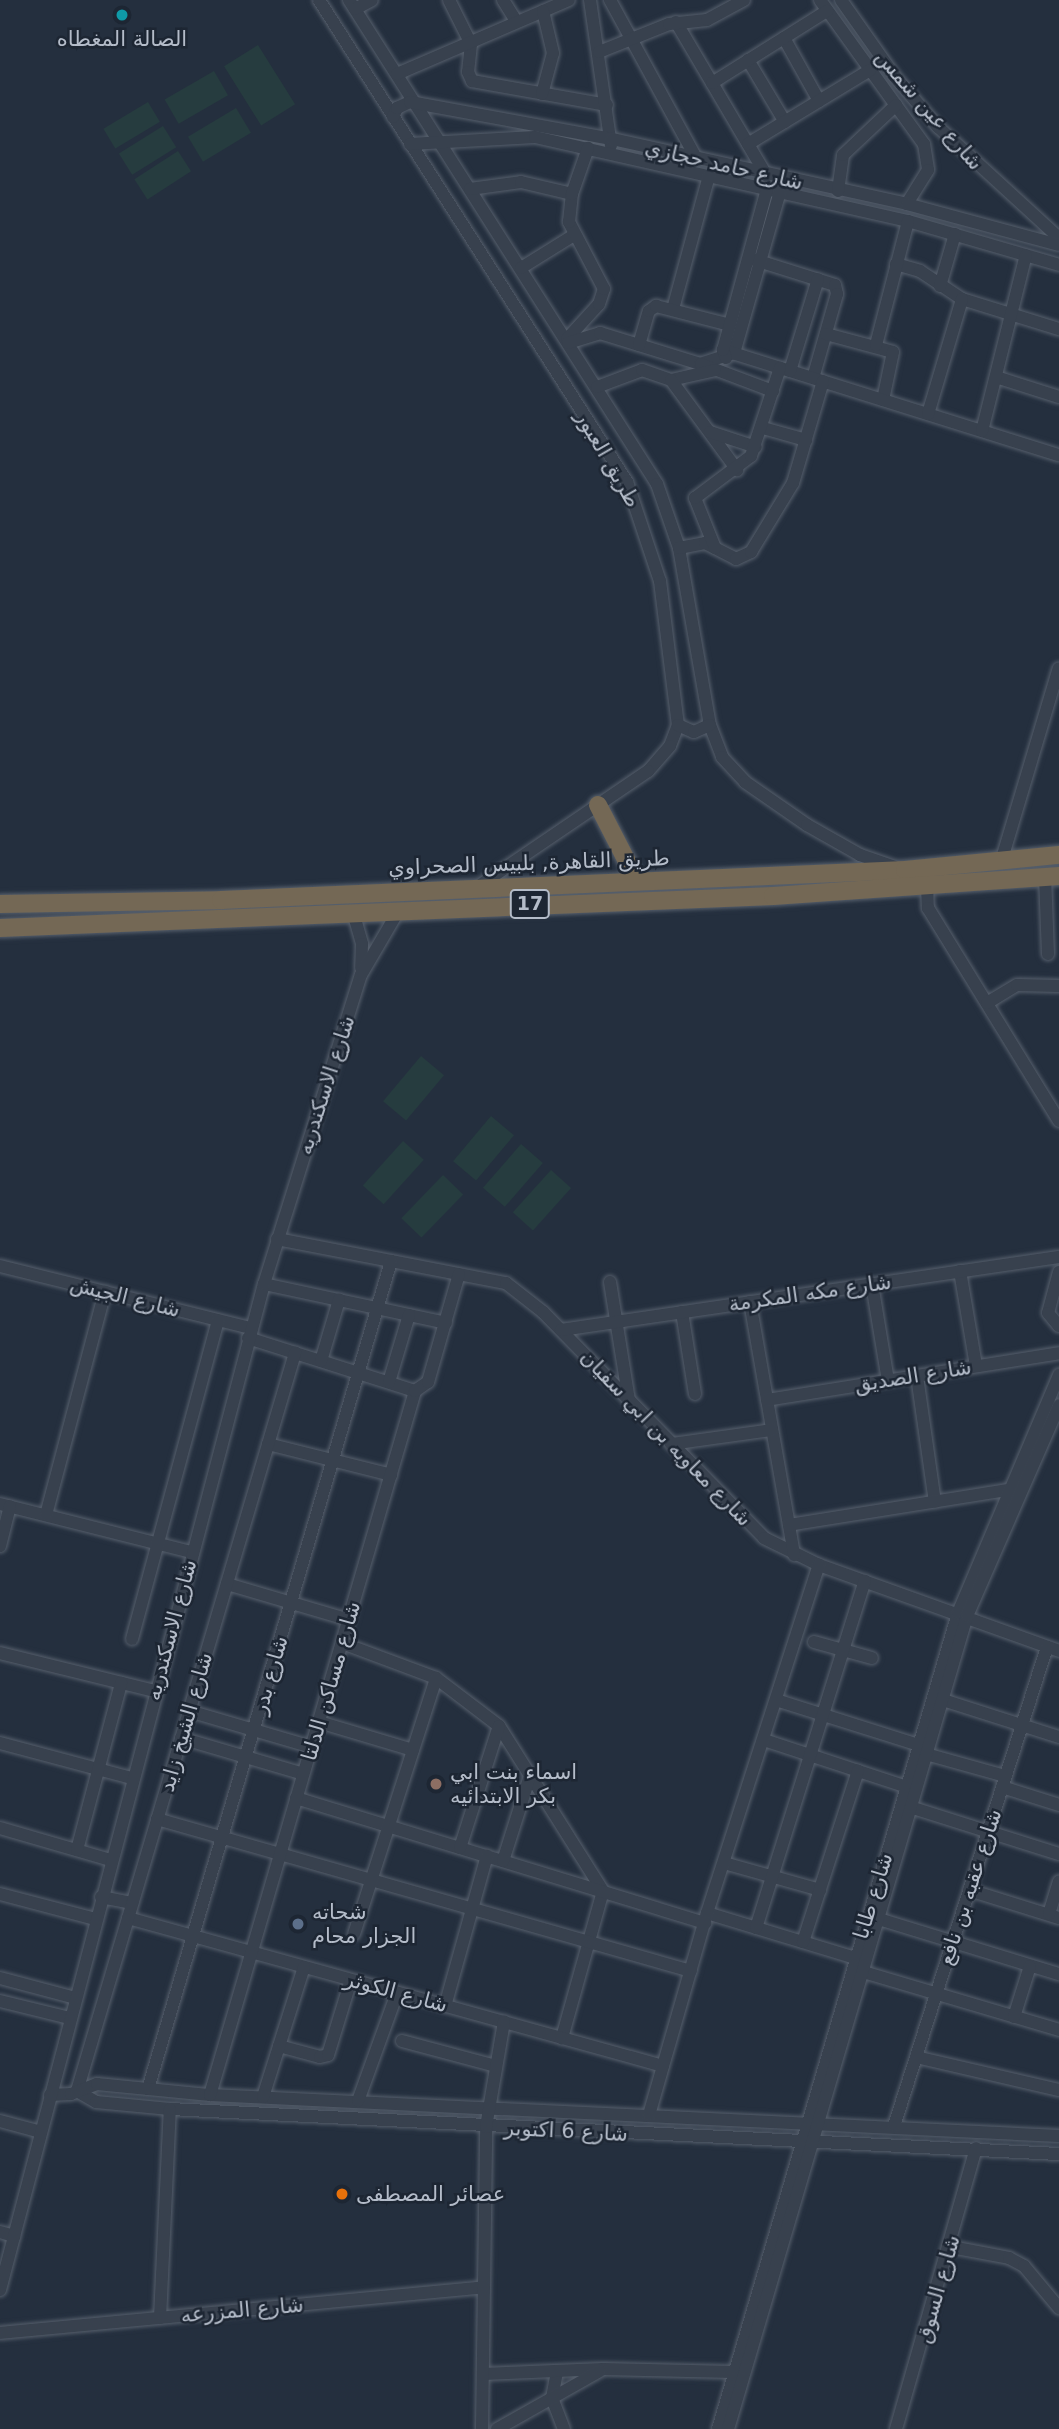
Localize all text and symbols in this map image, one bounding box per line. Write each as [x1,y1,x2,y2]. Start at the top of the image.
marker: الصالة المغطاه [114,7,130,23]
place label: الصالة المغطاه [57,26,187,52]
street label: شارع عين شمس [870,45,988,175]
street label: شارع حامد حجازي [643,135,805,195]
street label: طريق العبور [570,406,646,512]
street label: طريق القاهرة, بلبيس الصحراوي [388,845,670,881]
road number: 17 [509,888,551,920]
street label: شارع الاسكندريه [292,1012,360,1158]
street label: شارع مكه المكرمة [727,1269,893,1317]
street label: شارع الجيش [67,1271,183,1323]
street label: شارع معاويه بن ابي سفيان [575,1344,757,1532]
street label: شارع الصديق [853,1354,973,1398]
street label: شارع الاسكندريه [140,1557,202,1703]
street label: شارع مساكن الدلتا [296,1598,366,1764]
street label: شارع بدر [247,1633,293,1717]
street label: شارع الشيخ زايد [154,1649,218,1795]
place label: اسماء بنت ابي بكر الابتدائيه [450,1759,577,1809]
marker: اسماء بنت ابي بكر الابتدائيه [428,1776,444,1792]
street label: شارع عقبه بن نافع [933,1806,1007,1968]
street label: شارع طابا [848,1850,898,1942]
place label: شحاته الجزار محام [312,1899,416,1949]
marker: شحاته الجزار محام [290,1916,306,1932]
street label: شارع الكوثر [342,1966,450,2018]
street label: شارع 6 اكتوبر [504,2115,628,2147]
place label: عصائر المصطفى [356,2181,505,2207]
marker: عصائر المصطفى [334,2186,350,2202]
street label: شارع السوق [911,2232,965,2346]
street label: شارع المزرعه [180,2292,304,2328]

